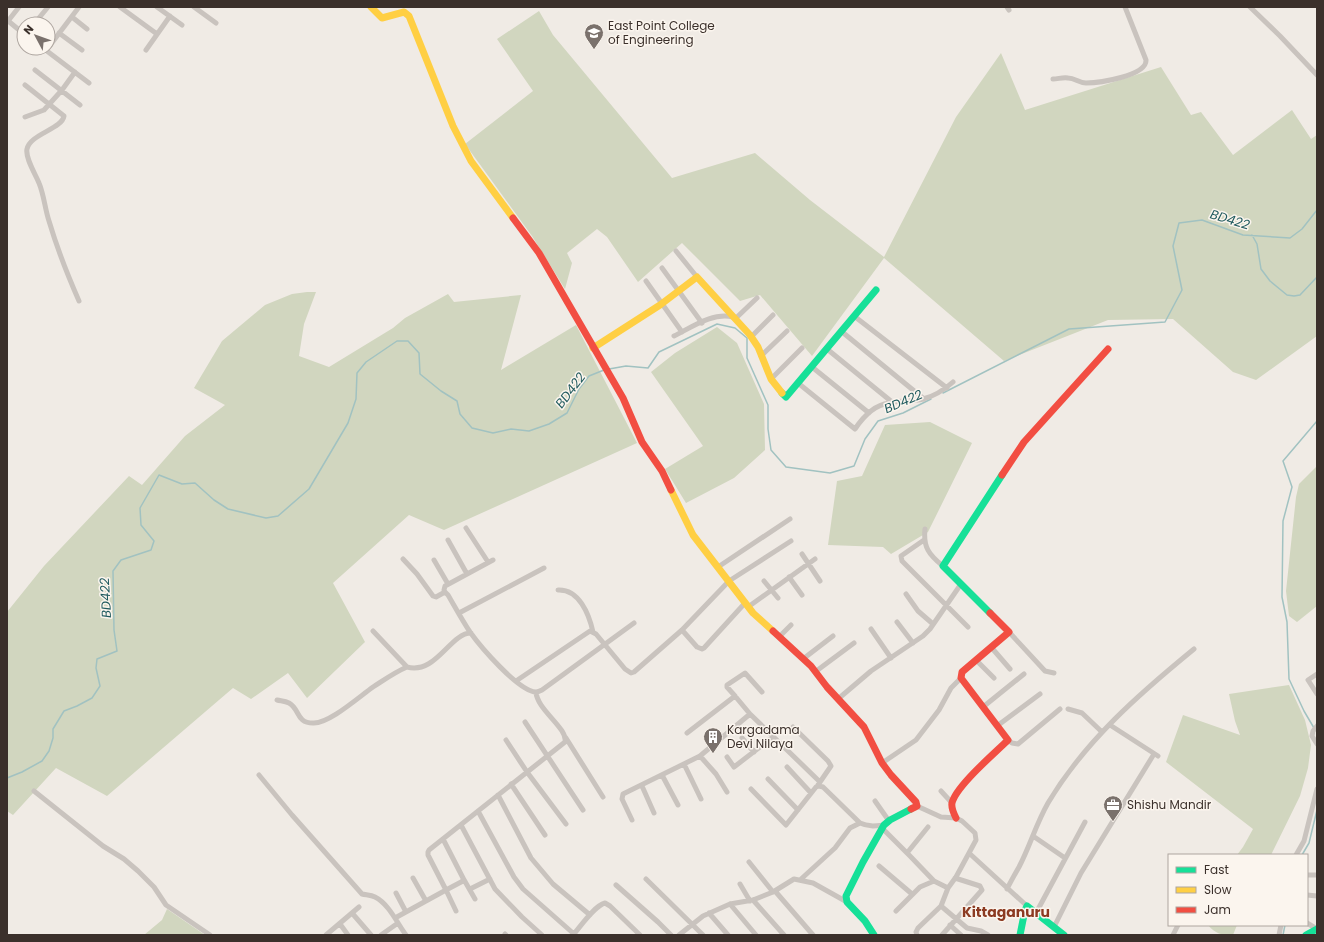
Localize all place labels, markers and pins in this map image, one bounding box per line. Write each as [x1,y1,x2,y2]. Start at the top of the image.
place label: East Point College of Engineering [608,17,715,48]
school or university icon: East Point College of Engineering [583,22,605,50]
place label: Kargadama Devi Nilaya [727,721,800,752]
building icon: Kargadama Devi Nilaya [702,726,724,754]
office icon: Shishu Mandir [1102,794,1124,822]
place label: Shishu Mandir [1127,796,1212,813]

